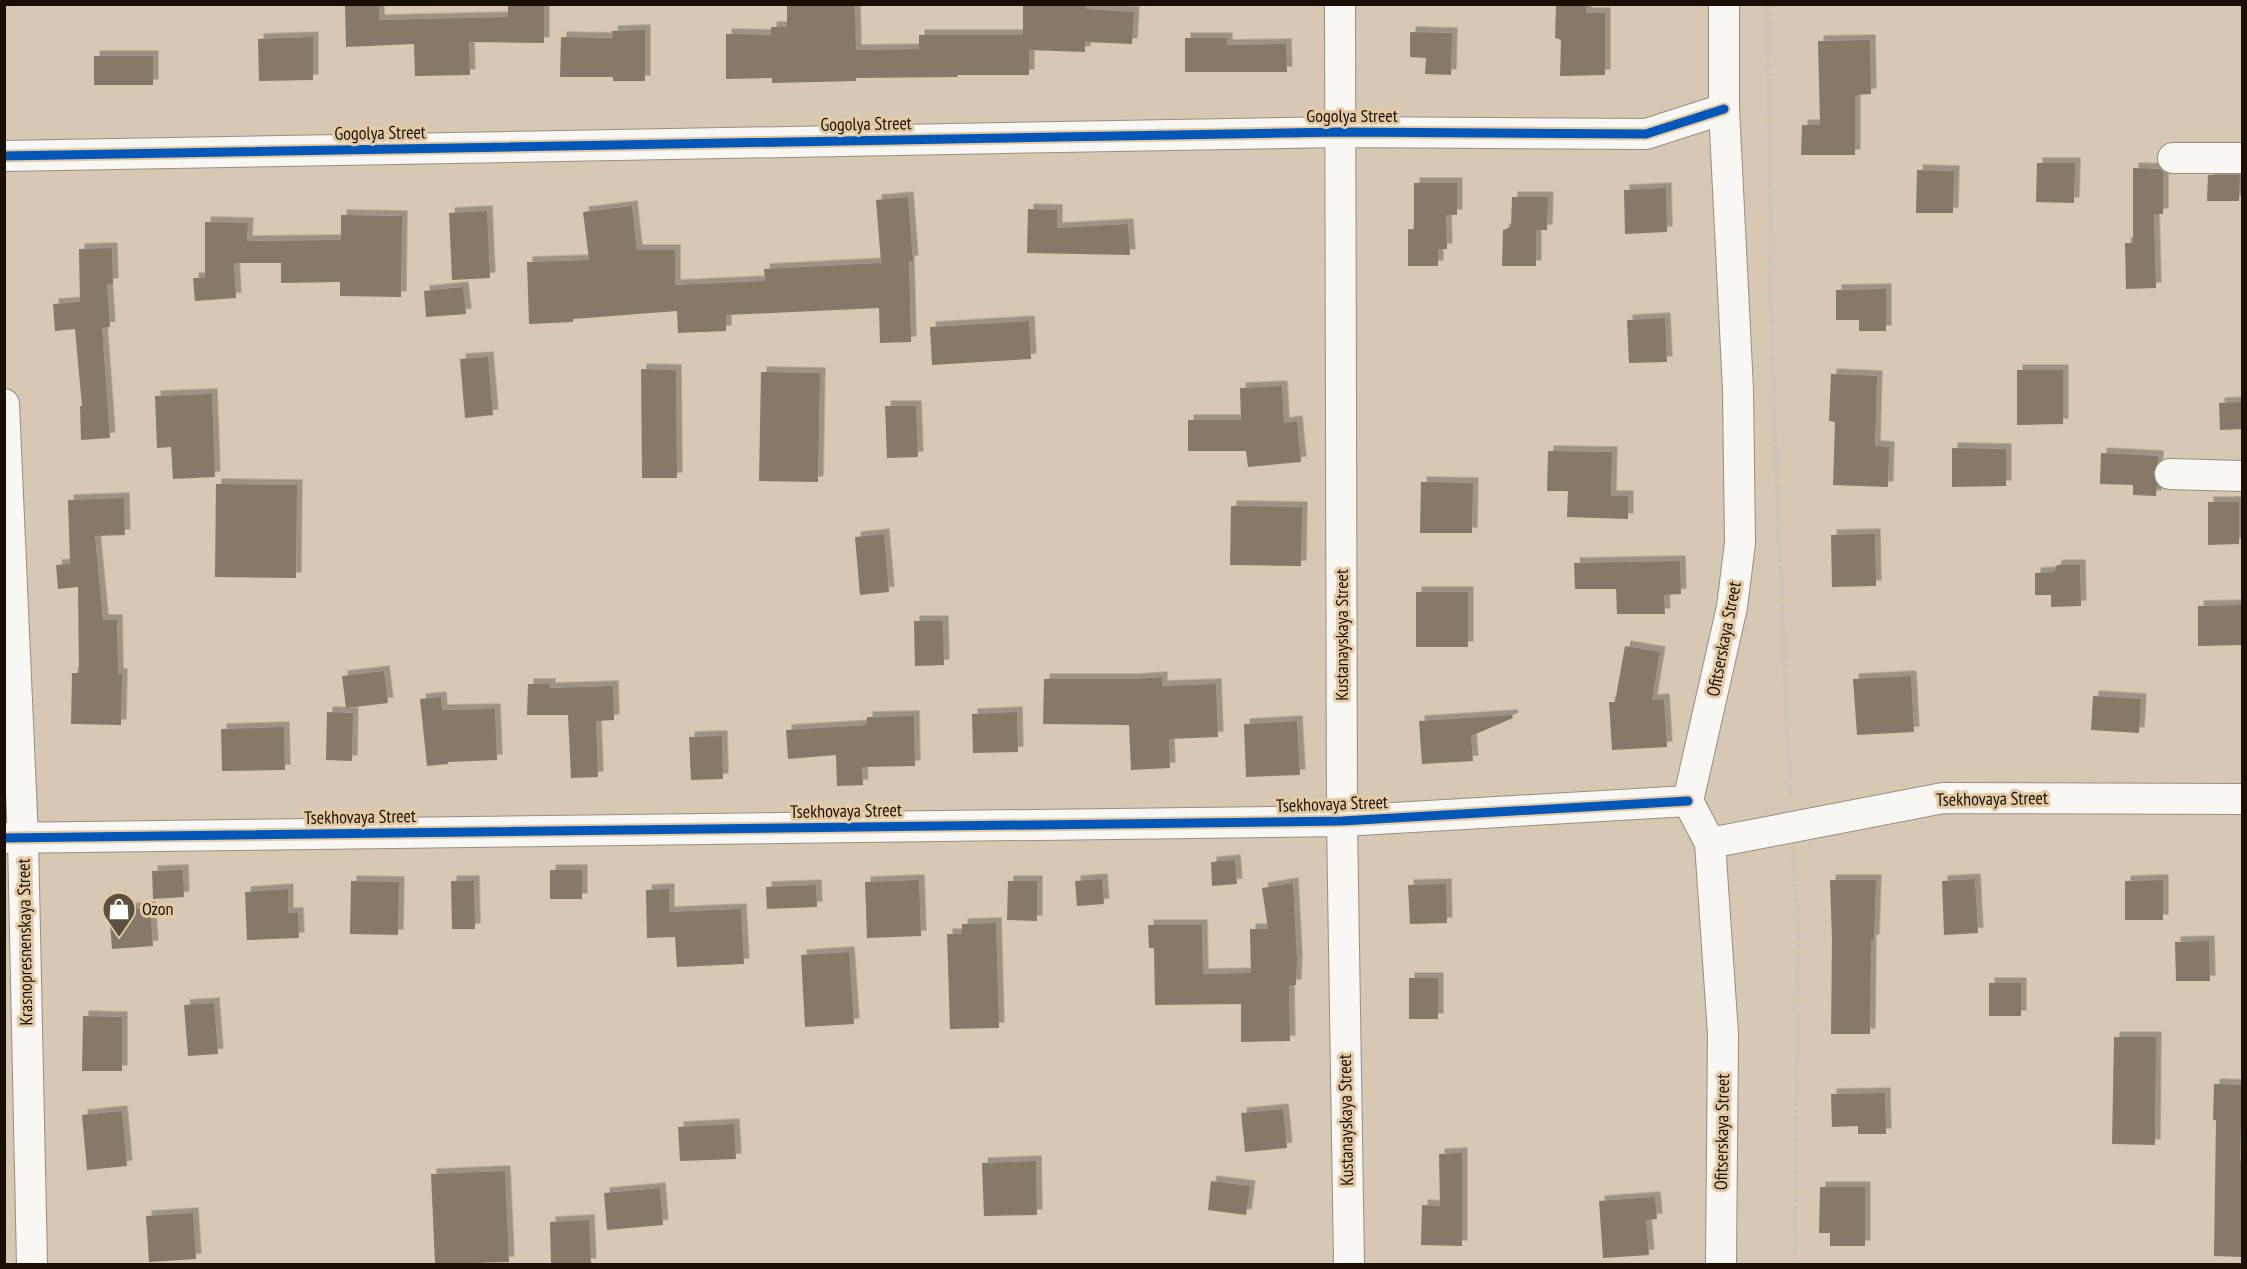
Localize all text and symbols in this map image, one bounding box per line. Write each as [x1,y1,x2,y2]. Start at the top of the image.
street label: Gogolya Street [1306,104,1398,127]
street label: Gogolya Street [820,111,912,136]
street label: Gogolya Street [334,120,426,145]
street label: Kustanayskaya Street [1330,569,1353,701]
street label: Ofitserskaya Street [1701,580,1746,698]
street label: Tsekhovaya Street [1936,786,2048,811]
street label: Tsekhovaya Street [1276,790,1388,817]
street label: Tsekhovaya Street [790,798,902,823]
street label: Tsekhovaya Street [304,804,416,829]
street label: Krasnopresnenskaya Street [12,858,37,1026]
shop icon: Ozon [101,891,137,938]
place label: Ozon [142,897,174,920]
street label: Kustanayskaya Street [1333,1054,1358,1186]
street label: Ofitserskaya Street [1709,1074,1734,1190]

